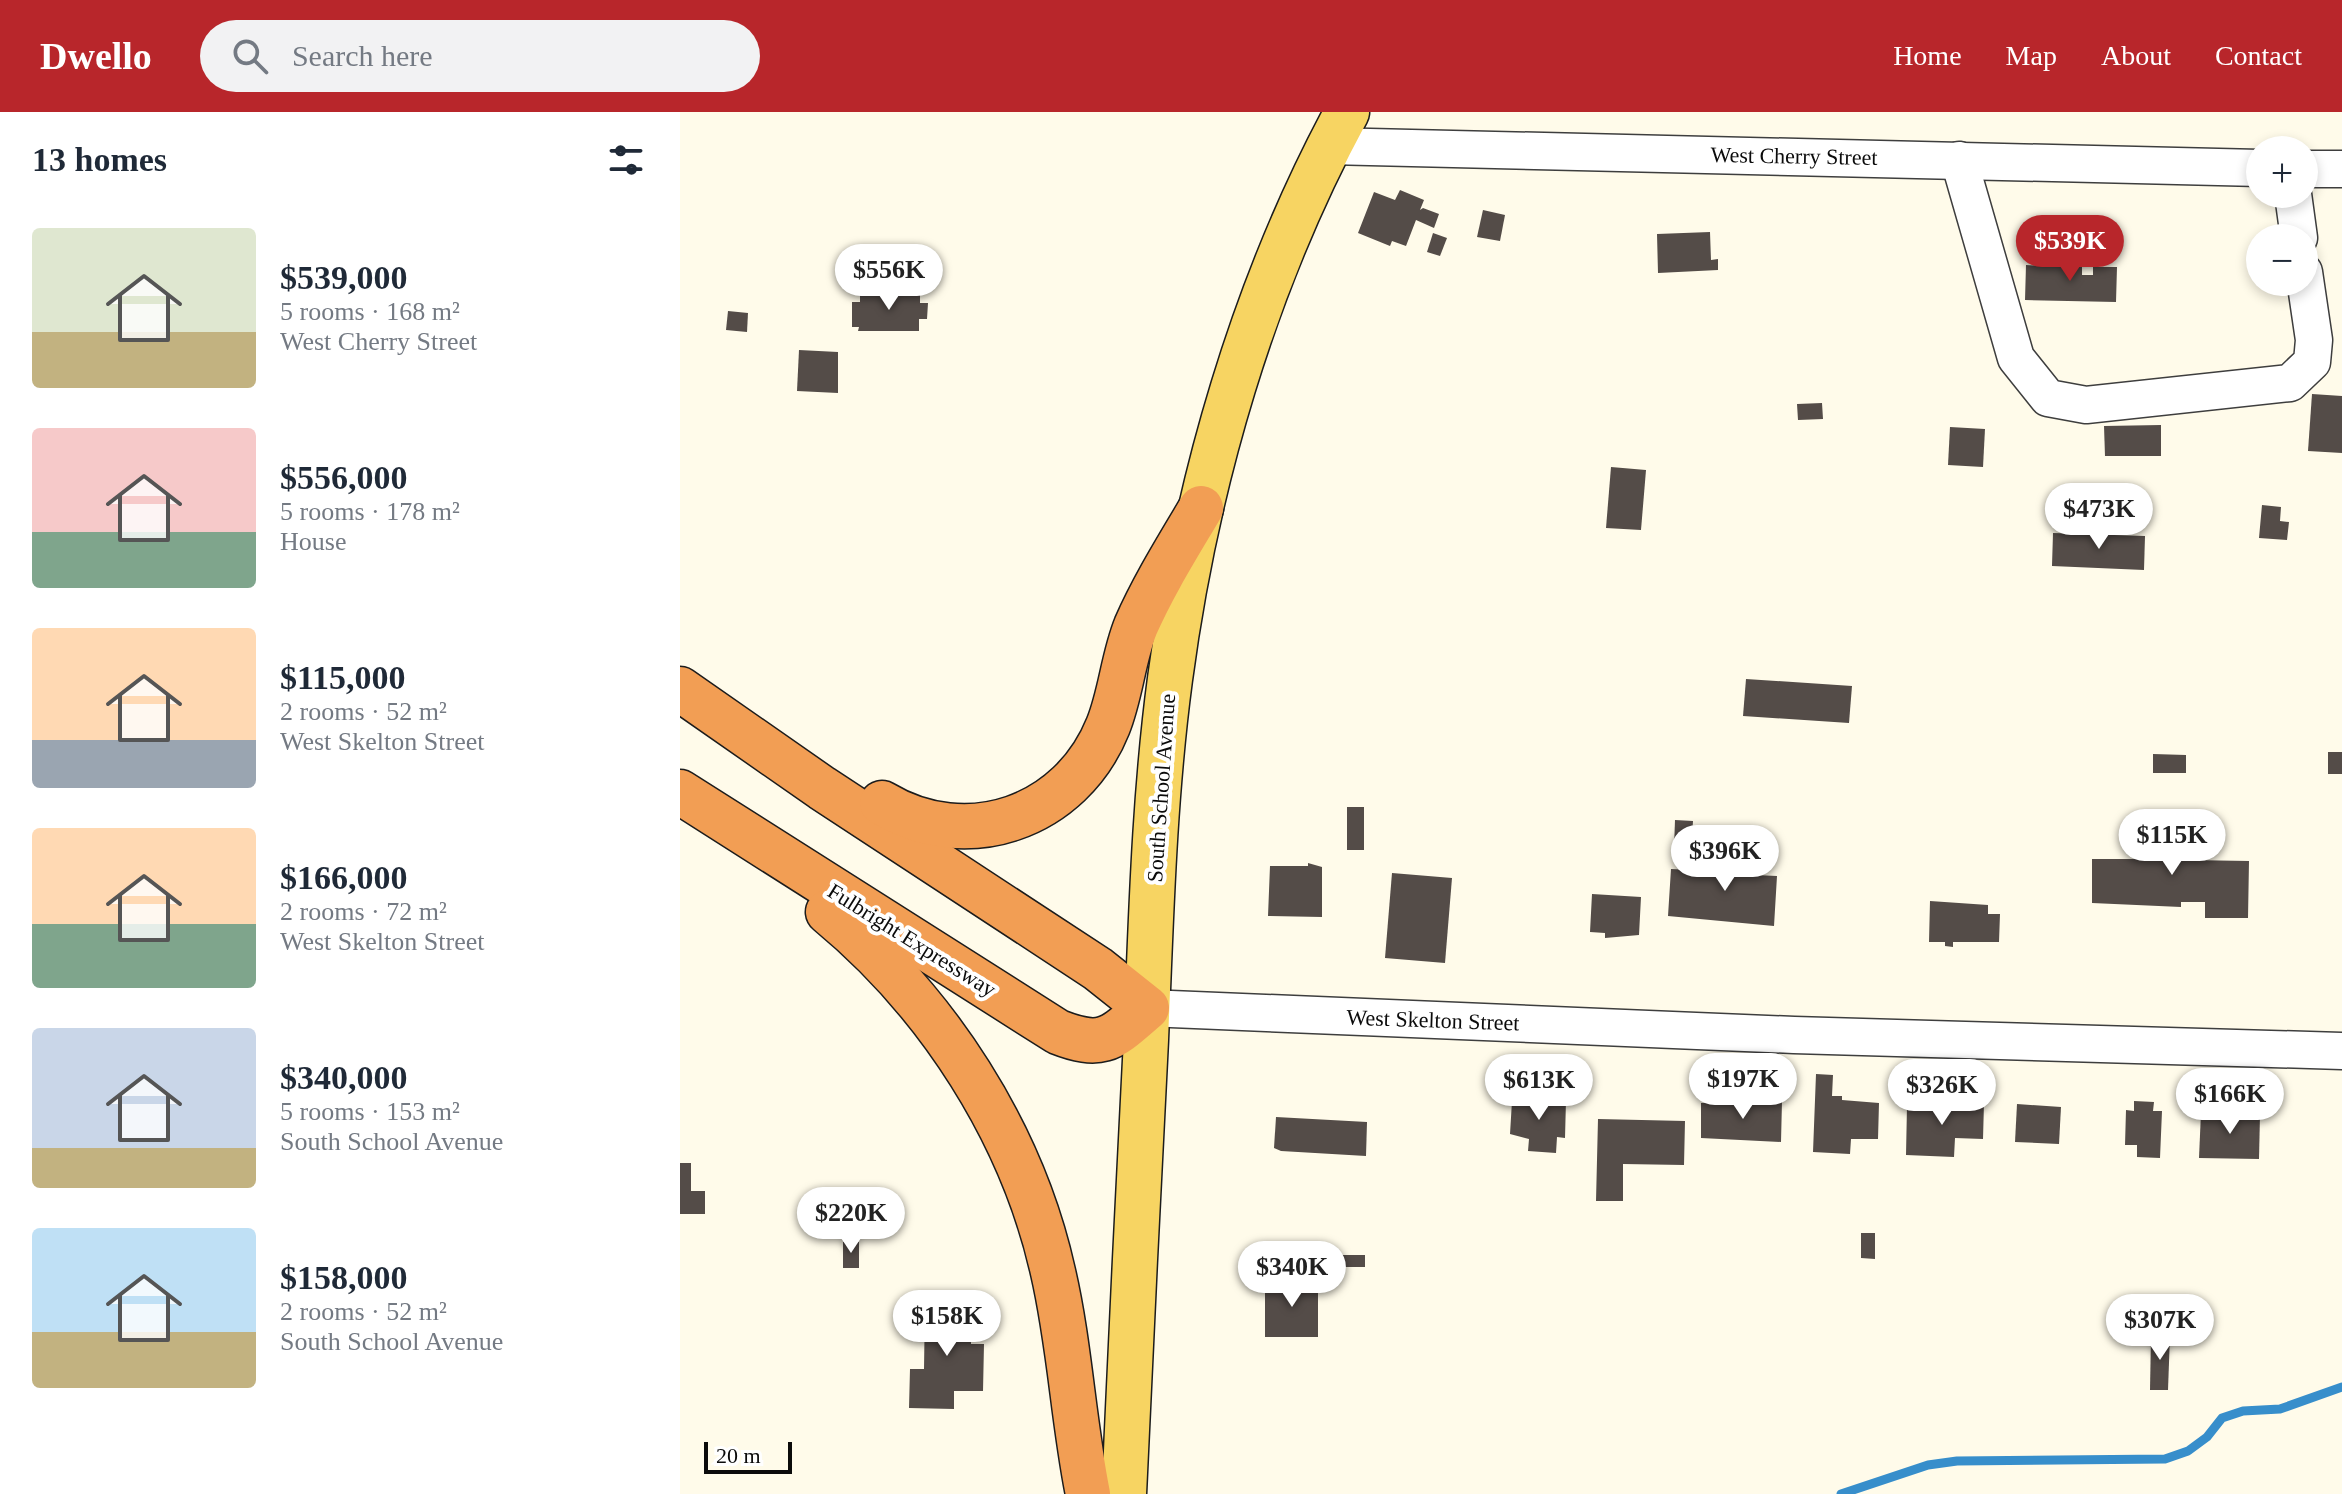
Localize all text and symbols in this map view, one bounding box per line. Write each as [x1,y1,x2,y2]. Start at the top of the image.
search box [200,20,760,92]
icon: search [228,34,272,78]
text: Dwello [40,35,152,77]
text: Search here [292,39,433,72]
text: Home [1893,40,1962,71]
text: Map [2006,40,2057,71]
text: About [2101,40,2171,71]
text: Contact [2215,40,2302,71]
map controls [2246,136,2318,296]
button: + [2246,136,2318,208]
icon: filters [604,138,648,182]
text: 13 homes [32,141,167,178]
street label: West Cherry Street [1710,142,1878,170]
pin: $539K [2014,215,2126,283]
button: − [2246,224,2318,296]
text: $539K [2034,226,2106,255]
pin: $556K [833,244,945,312]
text: $556K [853,255,925,284]
text: $539,000 [280,259,408,296]
icon: home [96,260,192,356]
text: 5 rooms · 168 m² [280,297,460,326]
text: West Cherry Street [280,327,477,356]
text: $556,000 [280,459,408,496]
icon: home [96,460,192,556]
pin: $473K [2043,483,2155,551]
text: $473K [2063,494,2135,523]
text: 5 rooms · 178 m² [280,497,460,526]
text: House [280,527,346,556]
text: $115,000 [280,659,406,696]
icon: home [96,660,192,756]
street label: South School Avenue [1142,693,1180,883]
text: 2 rooms · 52 m² [280,697,447,726]
text: West Skelton Street [280,727,484,756]
pin: $115K [2116,809,2228,877]
text: $115K [2137,820,2207,849]
pin: $396K [1669,825,1781,893]
text: $396K [1689,836,1761,865]
text: $166,000 [280,859,408,896]
icon: home [96,860,192,956]
street label: Fulbright Expressway [823,878,1001,1002]
text: 2 rooms · 72 m² [280,897,447,926]
text: West Skelton Street [280,927,484,956]
street label: West Skelton Street [1346,1004,1520,1036]
pin: $197K [1687,1053,1799,1121]
pin: $613K [1483,1054,1595,1122]
text: $340,000 [280,1059,408,1096]
pin: $326K [1886,1059,1998,1127]
icon: home [96,1060,192,1156]
text: $197K [1707,1064,1779,1093]
text: $613K [1503,1065,1575,1094]
pin: $166K [2174,1068,2286,1136]
text: $326K [1906,1070,1978,1099]
text: $166K [2194,1079,2266,1108]
text: 5 rooms · 153 m² [280,1097,460,1126]
text: South School Avenue [280,1127,503,1156]
pin: $220K [795,1187,907,1255]
text: $220K [815,1198,887,1227]
pin: $340K [1236,1241,1348,1309]
text: $340K [1256,1252,1328,1281]
text: $158,000 [280,1259,408,1296]
icon: home [96,1260,192,1356]
pin: $158K [891,1290,1003,1358]
pin: $307K [2104,1294,2216,1362]
text: 2 rooms · 52 m² [280,1297,447,1326]
text: $158K [911,1301,983,1330]
text: $307K [2124,1305,2196,1334]
text: South School Avenue [280,1327,503,1356]
scale bar [704,1438,792,1474]
text: 20 m [716,1443,761,1468]

